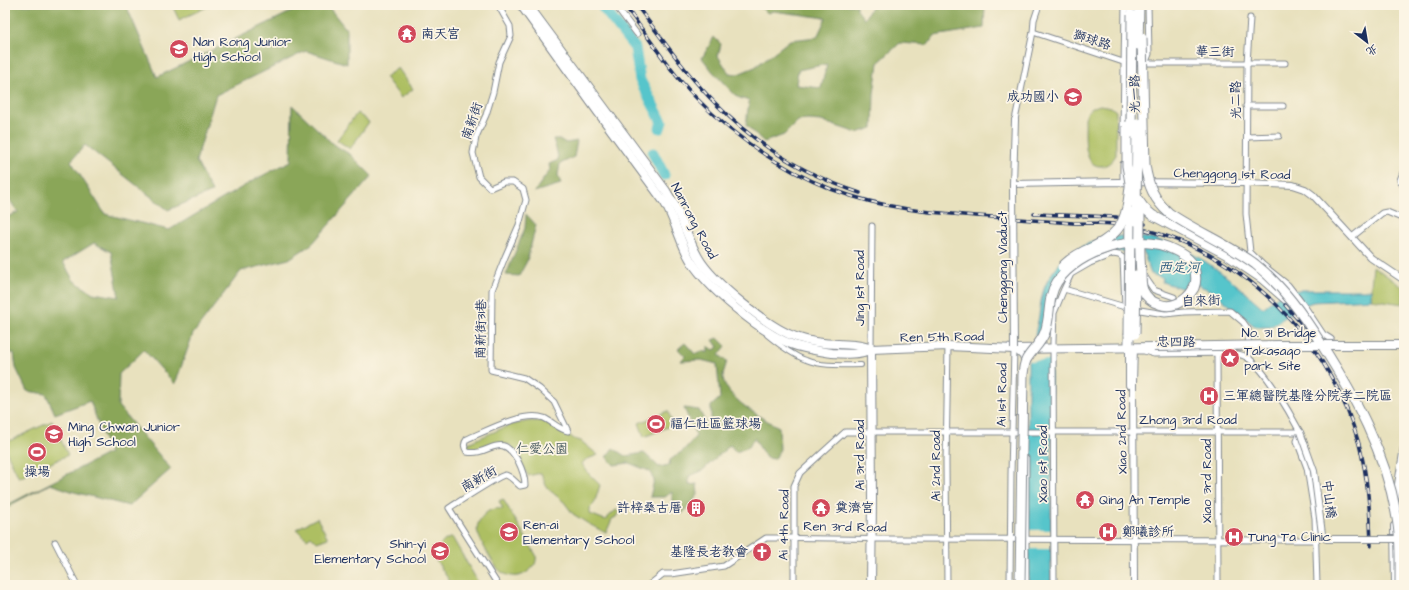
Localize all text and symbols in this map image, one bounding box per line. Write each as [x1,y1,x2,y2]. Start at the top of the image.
north arrow [1347,22,1387,62]
temple icon: 南天宮 [396,23,418,45]
place label: 南天宮 [421,25,460,43]
street label: 獅球路 [1071,25,1113,55]
place label: Nan Rong Junior High School [193,33,291,67]
school or university icon: Nan Rong Junior High School [168,38,190,60]
text: 北 [1363,41,1380,59]
street label: 華三街 [1195,43,1235,61]
street label: 光一路 [1126,74,1144,114]
street label: 光二路 [1227,80,1245,120]
school or university icon: 成功國小 [1062,86,1084,108]
place label: 成功國小 [1007,88,1059,106]
street label: 南新街 [457,100,487,142]
street label: Chenggong 1st Road [1173,164,1291,185]
street label: Nanrong Road [665,180,722,263]
street label: Chenggong Viaduct [994,210,1013,323]
street label: Jing 1st Road [851,250,870,326]
water label: 西定河 [1158,258,1202,278]
street label: 自來街 [1181,291,1221,311]
street label: 南新街31巷 [471,299,491,359]
street label: No. 31 Bridge [1242,324,1316,343]
street label: Ren 5th Road [900,327,984,347]
street label: 忠四路 [1156,333,1196,351]
place label: Takasago park Site [1244,342,1301,375]
place icon: Takasago park Site [1219,347,1241,369]
street label: Ai 1st Road [992,363,1012,427]
hospital icon: 三軍總醫院基隆分院孝二院區 [1198,385,1220,407]
place label: 三軍總醫院基隆分院孝二院區 [1223,387,1392,405]
street label: Xiao 2nd Road [1112,389,1132,474]
street label: Zhong 3rd Road [1139,411,1237,430]
sports icon: 福仁社區籃球場 [645,413,667,435]
place label: 福仁社區籃球場 [670,415,761,433]
place label: Ming Chwan Junior High School [68,418,180,452]
street label: Ai 3rd Road [851,419,869,491]
school or university icon: Ming Chwan Junior High School [43,423,65,445]
street label: Xiao 1st Road [1034,425,1052,503]
street label: Ai 2nd Road [927,430,945,502]
street label: Xiao 3rd Road [1198,438,1216,523]
park label: 仁愛公園 [516,440,568,458]
sports icon: 操場 [26,441,48,463]
street label: 南新街 [458,462,500,496]
place label: 操場 [24,463,50,481]
street label: 中山橋 [1318,479,1340,519]
street label: Ai 4th Road [774,489,794,561]
temple icon: Qing An Temple [1074,489,1096,511]
place label: Qing An Temple [1099,491,1190,510]
building icon: 許梓桑古厝 [685,497,707,519]
temple icon: 奠濟宮 [810,497,832,519]
place label: 許梓桑古厝 [617,499,682,517]
place label: 奠濟宮 [835,499,874,517]
place label: Ren-ai Elementary School [523,516,635,550]
street label: Ren 3rd Road [803,517,887,537]
school or university icon: Ren-ai Elementary School [498,521,520,543]
hospital icon: 鄭曦診所 [1097,521,1119,543]
place label: 鄭曦診所 [1122,523,1174,541]
hospital icon: Tung Ta Clinic [1223,526,1245,548]
place label: Tung Ta Clinic [1248,528,1331,547]
place label: Shin-yi Elementary School [315,535,426,569]
school or university icon: Shin-yi Elementary School [429,540,451,562]
church icon: 基隆長老教會 [751,541,773,563]
place label: 基隆長老教會 [670,543,748,561]

